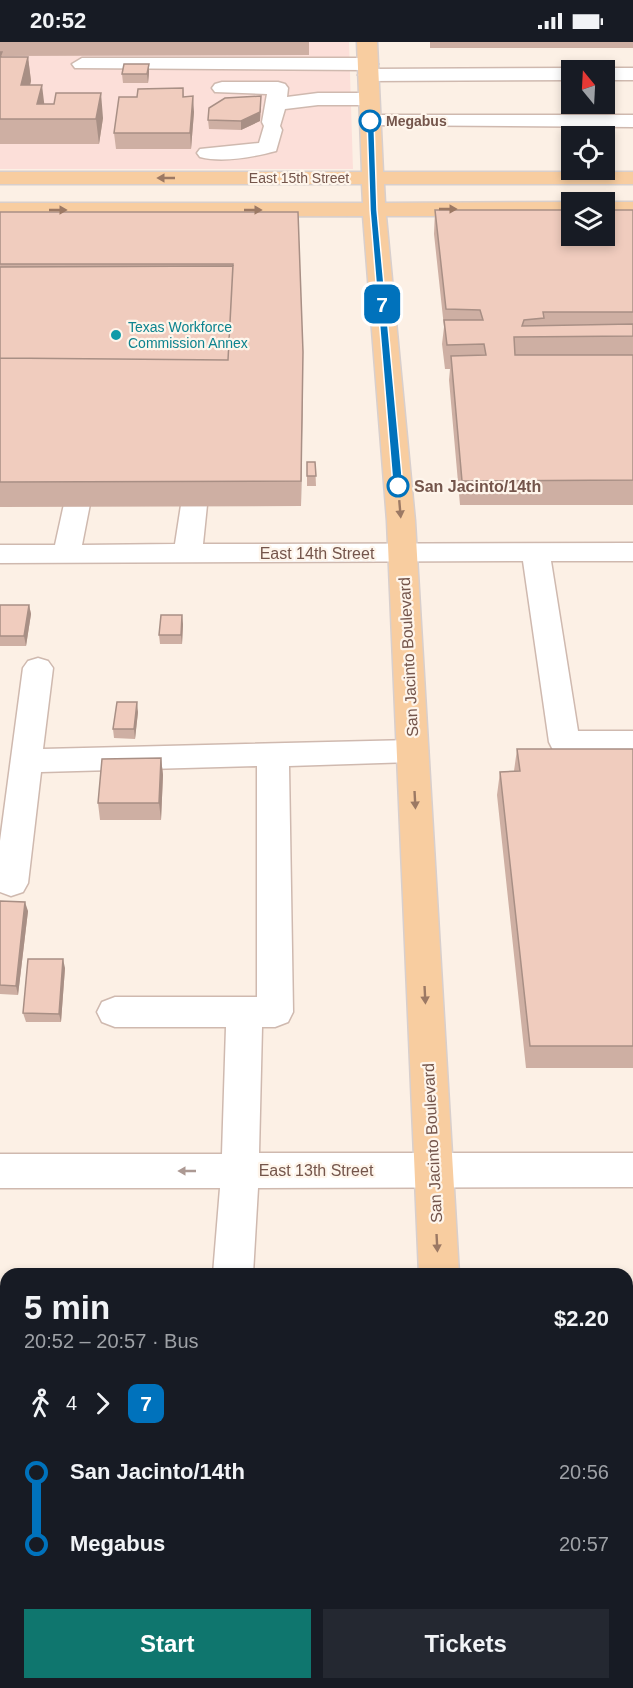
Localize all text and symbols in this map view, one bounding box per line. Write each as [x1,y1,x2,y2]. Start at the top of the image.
text: 20:52 [30,8,86,33]
north arrow [561,60,615,114]
map controls [561,60,615,246]
marker: Megabus [359,110,381,132]
place label: Megabus [386,113,447,129]
button: locate [561,126,615,180]
street label: East 15th Street [249,170,349,186]
one-way arrow [157,173,176,183]
button: layers [561,192,615,246]
one-way arrow [439,204,458,214]
one-way arrow [49,205,68,215]
one-way arrow [244,205,263,215]
line badge: 7 [362,284,401,324]
text: 7 [376,293,388,316]
place label: Texas Workforce Commission Annex [128,319,248,351]
marker: Texas Workforce Commission Annex [109,328,123,342]
marker: San Jacinto/14th [387,475,409,497]
place label: San Jacinto/14th [414,478,541,495]
one-way arrow [395,499,405,518]
street label: East 14th Street [260,545,375,562]
street label: San Jacinto Boulevard [396,577,421,737]
one-way arrow [410,791,420,810]
one-way arrow [421,985,430,1004]
street label: San Jacinto Boulevard [420,1063,445,1223]
street label: East 13th Street [259,1162,374,1179]
one-way arrow [177,1166,196,1176]
one-way arrow [432,1233,442,1252]
text: 5 min [24,1289,110,1326]
text: $2.20 [554,1306,609,1331]
text: 20:52 – 20:57 · Bus [24,1330,199,1352]
icon: walk [24,1387,57,1420]
icon: forward [86,1387,119,1420]
text: 4 [66,1392,77,1414]
text: 7 [140,1392,152,1415]
text: San Jacinto/14th [70,1459,245,1484]
text: 20:56 [559,1461,609,1483]
text: Megabus [70,1531,165,1556]
text: 20:57 [559,1533,609,1555]
button: Start [24,1609,311,1678]
button: Tickets [323,1609,609,1678]

